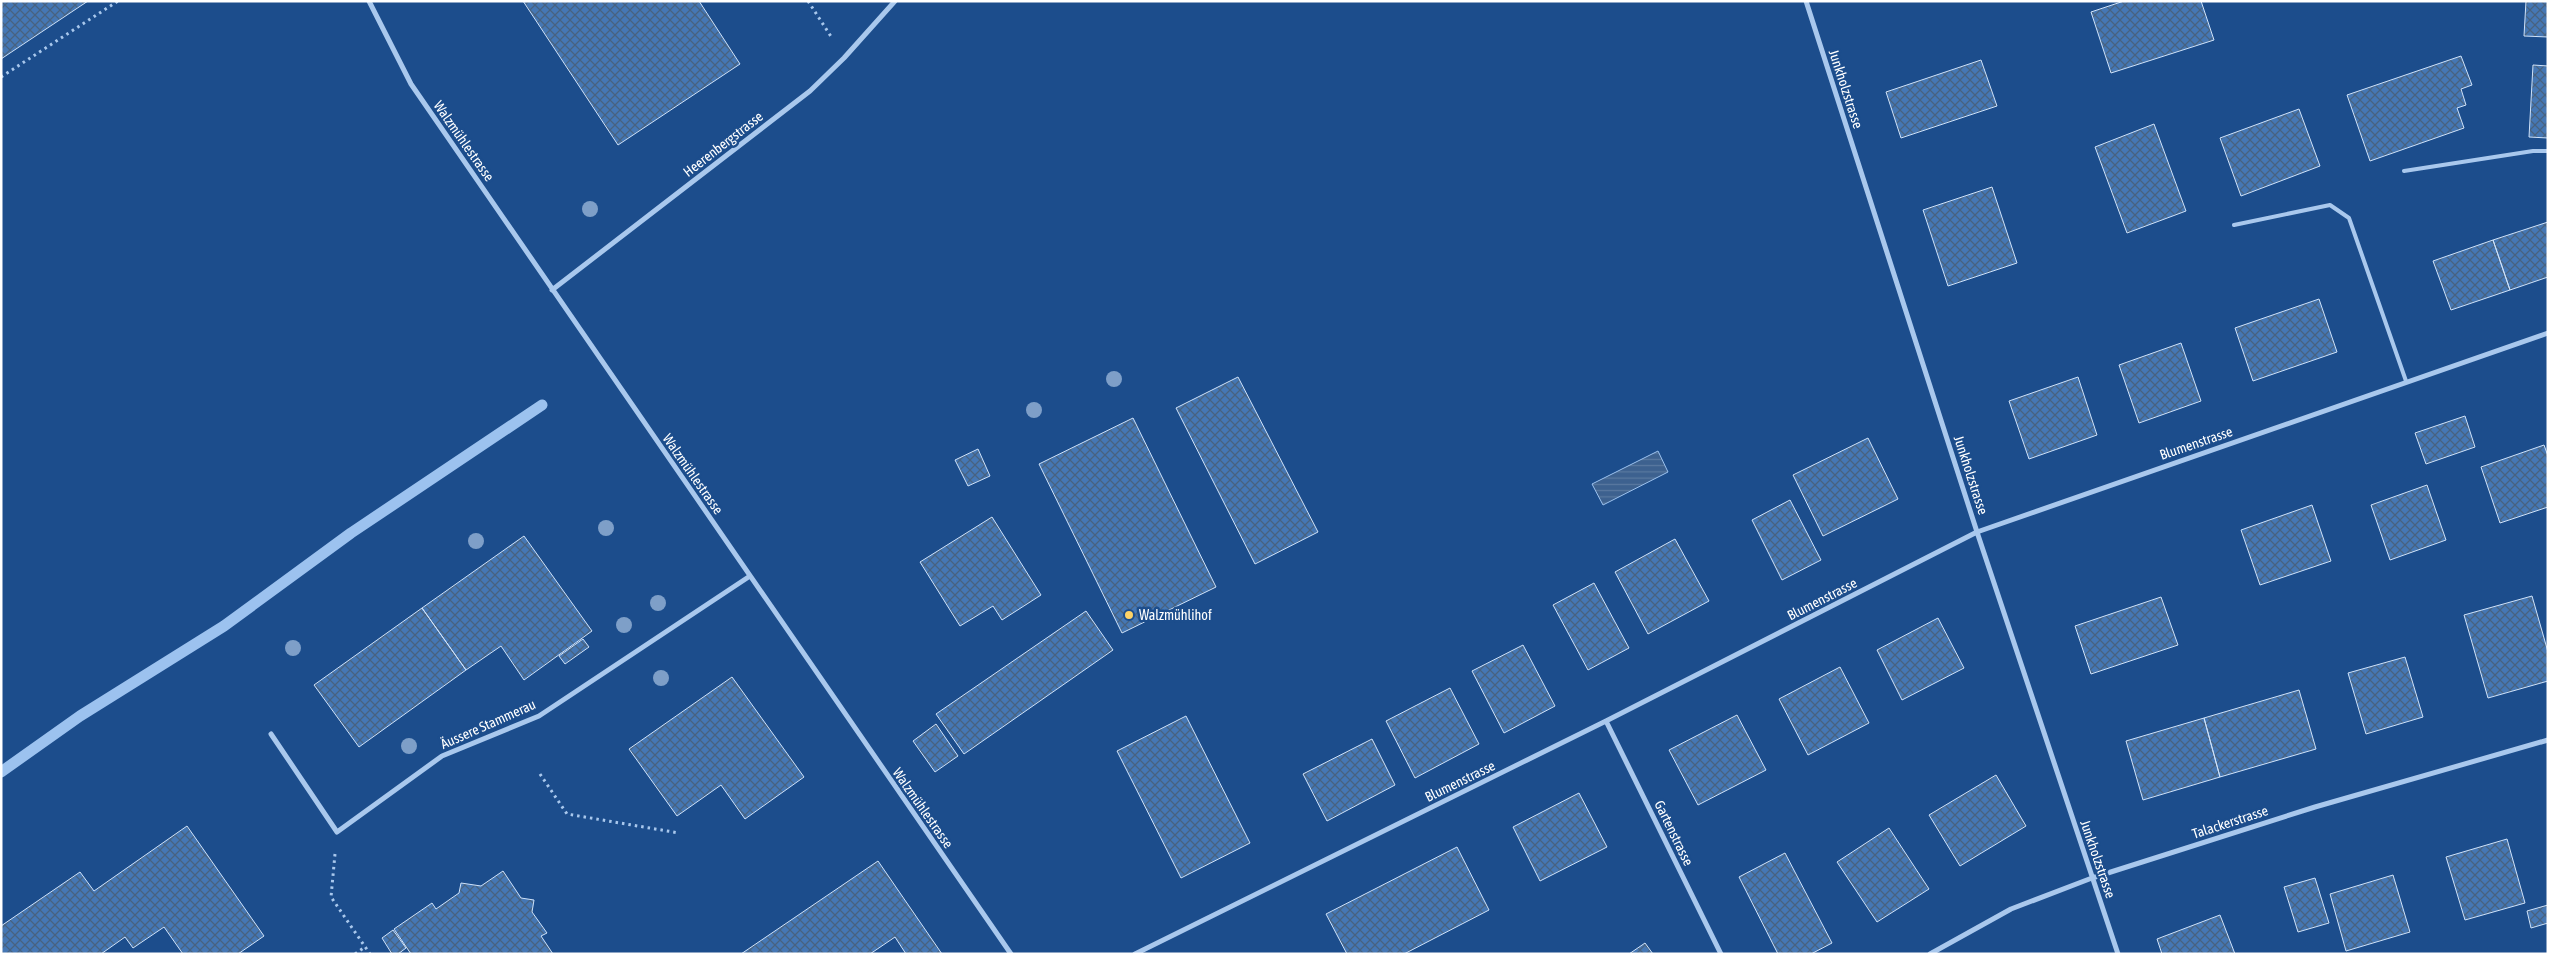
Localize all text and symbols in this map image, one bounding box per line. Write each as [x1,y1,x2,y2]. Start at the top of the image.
street label: Junkholzstrasse [1826,48,1866,130]
street label: Walzmühlestrasse [430,98,498,184]
street label: Heerenbergstrasse [680,108,766,180]
street label: Blumenstrasse [2158,423,2234,463]
street label: Walzmühlestrasse [659,431,727,517]
street label: Junkholzstrasse [1951,434,1991,516]
street label: Blumenstrasse [1785,575,1859,623]
place label: Walzmühlihof [1139,607,1212,623]
marker: Walzmühlihof [1123,609,1135,621]
street label: Äussere Stammerau [438,696,538,752]
street label: Blumenstrasse [1422,757,1498,805]
street label: Walzmühlestrasse [889,765,957,851]
street label: Gartenstrasse [1651,798,1697,868]
street label: Talackerstrasse [2190,802,2270,842]
street label: Junkholzstrasse [2077,818,2119,900]

